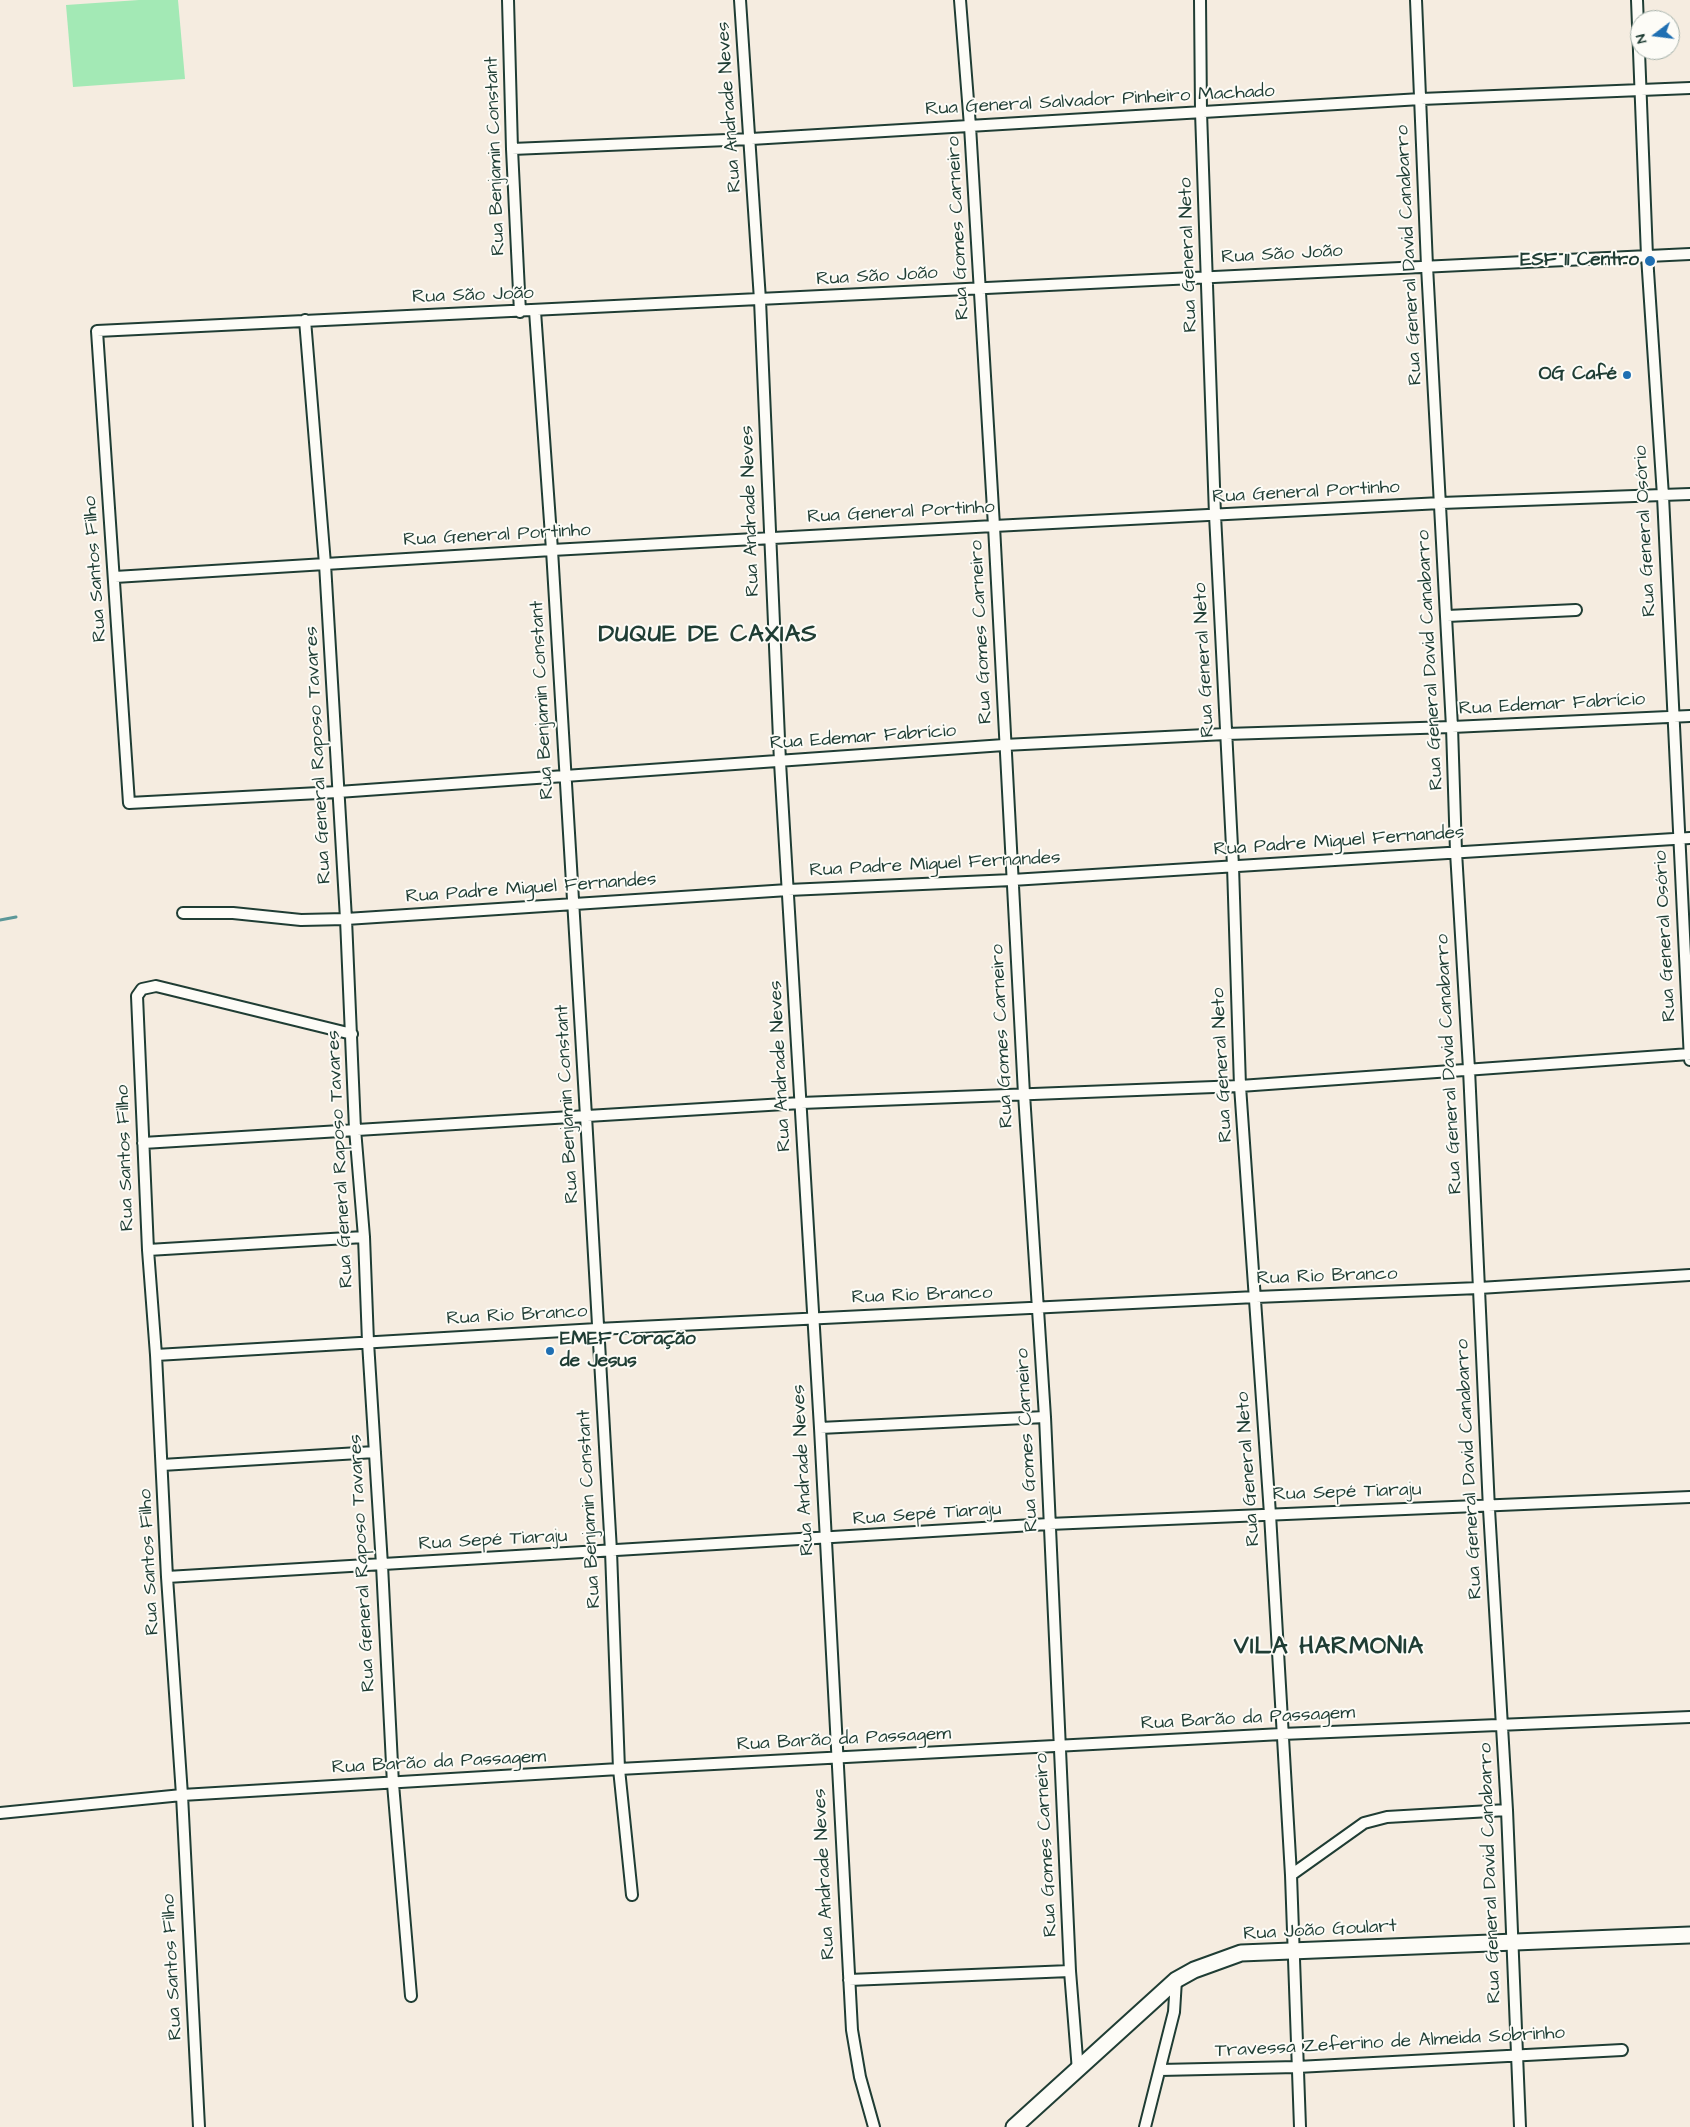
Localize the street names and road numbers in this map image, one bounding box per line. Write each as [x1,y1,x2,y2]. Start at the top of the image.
street label: Rua Andrade Neves [713,21,747,193]
street label: Rua Benjamin Constant [481,56,511,256]
street label: Rua General Salvador Pinheiro Machado [925,80,1275,122]
street label: Rua General David Canabarro [1392,124,1428,386]
street label: Rua Gomes Carneiro [943,136,975,320]
street label: Rua General Neto [1175,177,1203,333]
street label: Rua São João [1221,240,1343,270]
street label: Rua São João [816,262,938,292]
street label: Rua São João [412,282,534,310]
street label: Rua Andrade Neves [737,425,765,597]
street label: Rua General Osório [1630,445,1662,617]
street label: Rua General Portinho [1212,477,1400,509]
street label: Rua Santos Filho [80,495,112,643]
street label: Rua General Portinho [807,497,995,529]
street label: Rua General Portinho [403,520,591,552]
street label: Rua General David Canabarro [1413,529,1449,791]
street label: Rua Gomes Carneiro [966,540,998,724]
street label: Rua General Neto [1190,582,1220,738]
street label: Rua Benjamin Constant [526,600,560,800]
street label: Rua General Raposo Tavares [301,626,337,884]
street label: Rua Edemar Fabrício [1458,689,1646,721]
street label: Rua Edemar Fabrício [769,720,957,756]
street label: Rua Padre Miguel Fernandes [1213,822,1465,862]
street label: Rua Padre Miguel Fernandes [809,847,1061,883]
street label: Rua General Osório [1650,850,1682,1022]
street label: Rua Padre Miguel Fernandes [405,869,657,909]
street label: Rua General David Canabarro [1432,933,1468,1195]
street label: Rua Gomes Carneiro [987,944,1019,1128]
street label: Rua Andrade Neves [765,980,797,1152]
street label: Rua General Neto [1208,987,1238,1143]
street label: Rua Benjamin Constant [551,1004,585,1204]
street label: Rua General Raposo Tavares [323,1030,359,1288]
street label: Rua Santos Filho [112,1084,140,1232]
street label: Rua Rio Branco [1256,1263,1398,1291]
street label: Rua Rio Branco [851,1282,993,1310]
street label: Rua Rio Branco [446,1301,588,1331]
street label: Rua General David Canabarro [1452,1338,1488,1600]
street label: Rua Gomes Carneiro [1012,1348,1044,1532]
street label: Rua Andrade Neves [788,1384,820,1556]
street label: Rua General Neto [1232,1391,1266,1547]
street label: Rua Benjamin Constant [573,1409,607,1609]
street label: Rua General Raposo Tavares [345,1434,381,1692]
street label: Rua Sepé Tiaraju [1272,1479,1422,1507]
street label: Rua Santos Filho [135,1488,165,1636]
street label: Rua Sepé Tiaraju [852,1498,1002,1532]
street label: Rua Sepé Tiaraju [418,1526,568,1556]
street label: Rua Barão da Passagem [1140,1702,1356,1736]
street label: Rua Barão da Passagem [736,1723,952,1757]
street label: Rua General David Canabarro [1475,1742,1507,2004]
street label: Rua Barão da Passagem [331,1746,547,1780]
street label: Rua Gomes Carneiro [1031,1753,1063,1937]
street label: Rua Andrade Neves [809,1788,841,1960]
street label: Rua Santos Filho [158,1893,188,2041]
street label: Rua João Goulart [1243,1916,1397,1946]
street label: Travessa Zeferino de Almeida Sobrinho [1214,2022,1566,2064]

